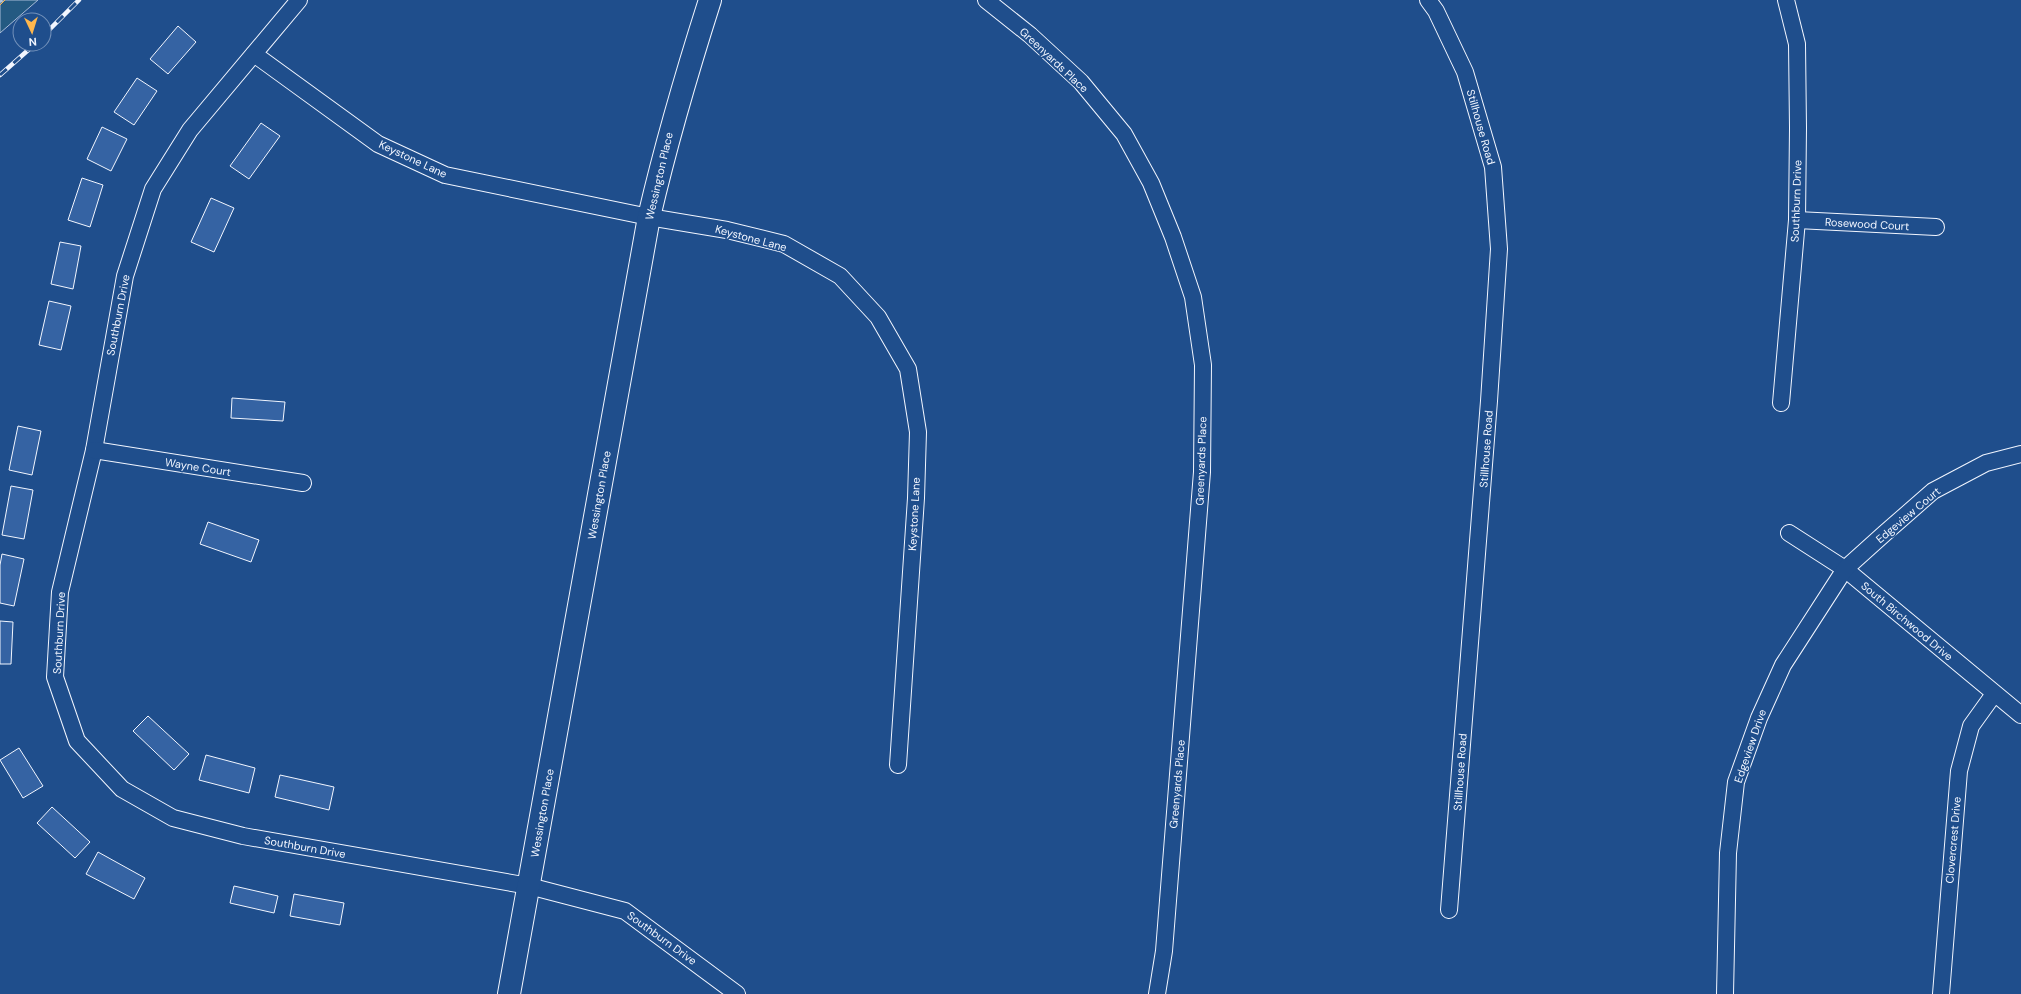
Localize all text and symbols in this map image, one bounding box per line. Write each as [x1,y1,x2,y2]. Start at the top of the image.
north arrow [12,12,52,52]
street label: Greenyards Place [1017,24,1091,96]
text: N [28,35,37,49]
street label: Stillhouse Road [1464,88,1498,166]
street label: Wessington Place [642,131,676,221]
street label: Keystone Lane [377,137,449,181]
street label: Southburn Drive [1788,160,1804,242]
street label: Rosewood Court [1824,215,1910,233]
street label: Keystone Lane [714,222,788,254]
street label: Southburn Drive [103,273,133,357]
street label: Stillhouse Road [1476,410,1496,488]
street label: Greenyards Place [1192,416,1210,506]
street label: Wessington Place [584,450,614,540]
street label: Wayne Court [164,455,232,479]
street label: Keystone Lane [905,477,923,551]
street label: Edgeview Court [1873,484,1943,546]
street label: South Birchwood Drive [1858,578,1956,664]
street label: Southburn Drive [50,591,68,675]
street label: Edgeview Drive [1731,707,1769,785]
street label: Stillhouse Road [1450,733,1470,811]
street label: Greenyards Place [1166,739,1188,829]
street label: Wessington Place [527,768,557,858]
street label: Clovercrest Drive [1942,796,1964,884]
street label: Southburn Drive [263,833,347,861]
street label: Southburn Drive [625,908,699,968]

